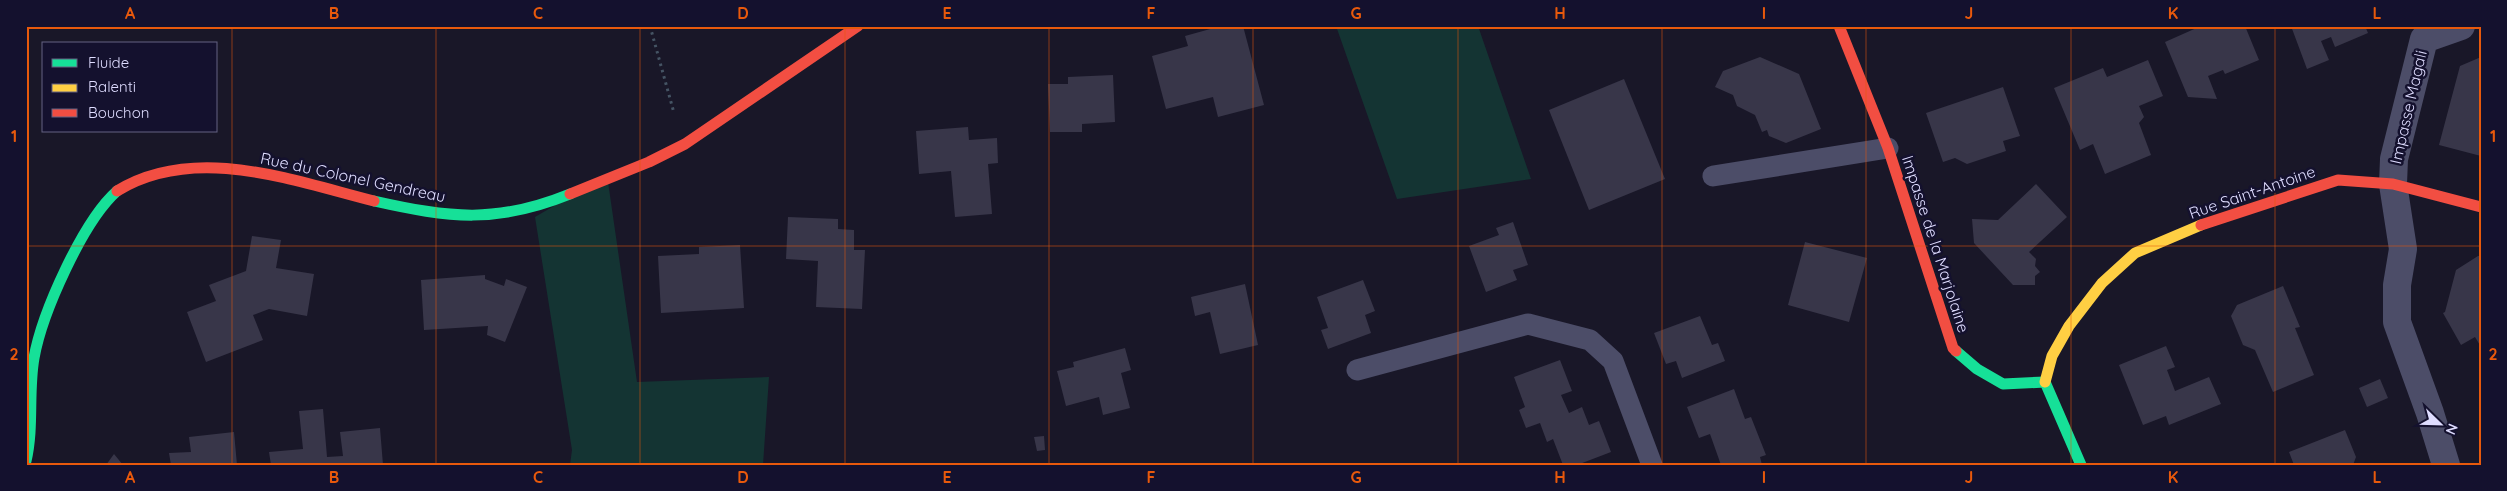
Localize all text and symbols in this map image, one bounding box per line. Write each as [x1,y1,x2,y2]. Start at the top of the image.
text: A [125,3,136,23]
text: B [329,3,339,23]
text: C [533,3,543,23]
text: D [737,3,749,23]
text: E [942,3,952,23]
text: F [1147,3,1156,23]
text: G [1350,3,1362,23]
text: H [1554,3,1566,23]
text: I [1762,3,1766,23]
text: J [1965,3,1973,23]
text: K [2168,3,2178,23]
text: L [2373,3,2382,23]
legend [42,42,218,132]
street label: Impasse Magali [2385,48,2431,166]
text: Fluide [88,53,129,72]
text: Ralenti [88,77,136,96]
text: Bouchon [88,103,149,122]
text: 1 [11,126,17,146]
text: 1 [2490,126,2496,146]
street label: Rue du Colonel Gendreau [259,148,447,206]
street label: Impasse de la Marjolaine [1898,153,1974,335]
street label: Rue Saint-Antoine [2186,161,2318,223]
text: 2 [9,344,19,364]
text: 2 [2488,344,2498,364]
north arrow [2414,398,2464,448]
text: N [2442,421,2462,437]
text: A [125,467,136,487]
text: B [329,467,339,487]
text: C [533,467,543,487]
text: D [737,467,749,487]
text: E [942,467,952,487]
text: F [1147,467,1156,487]
text: G [1350,467,1362,487]
text: H [1554,467,1566,487]
text: I [1762,467,1766,487]
text: J [1965,467,1973,487]
text: K [2168,467,2178,487]
text: L [2373,467,2382,487]

